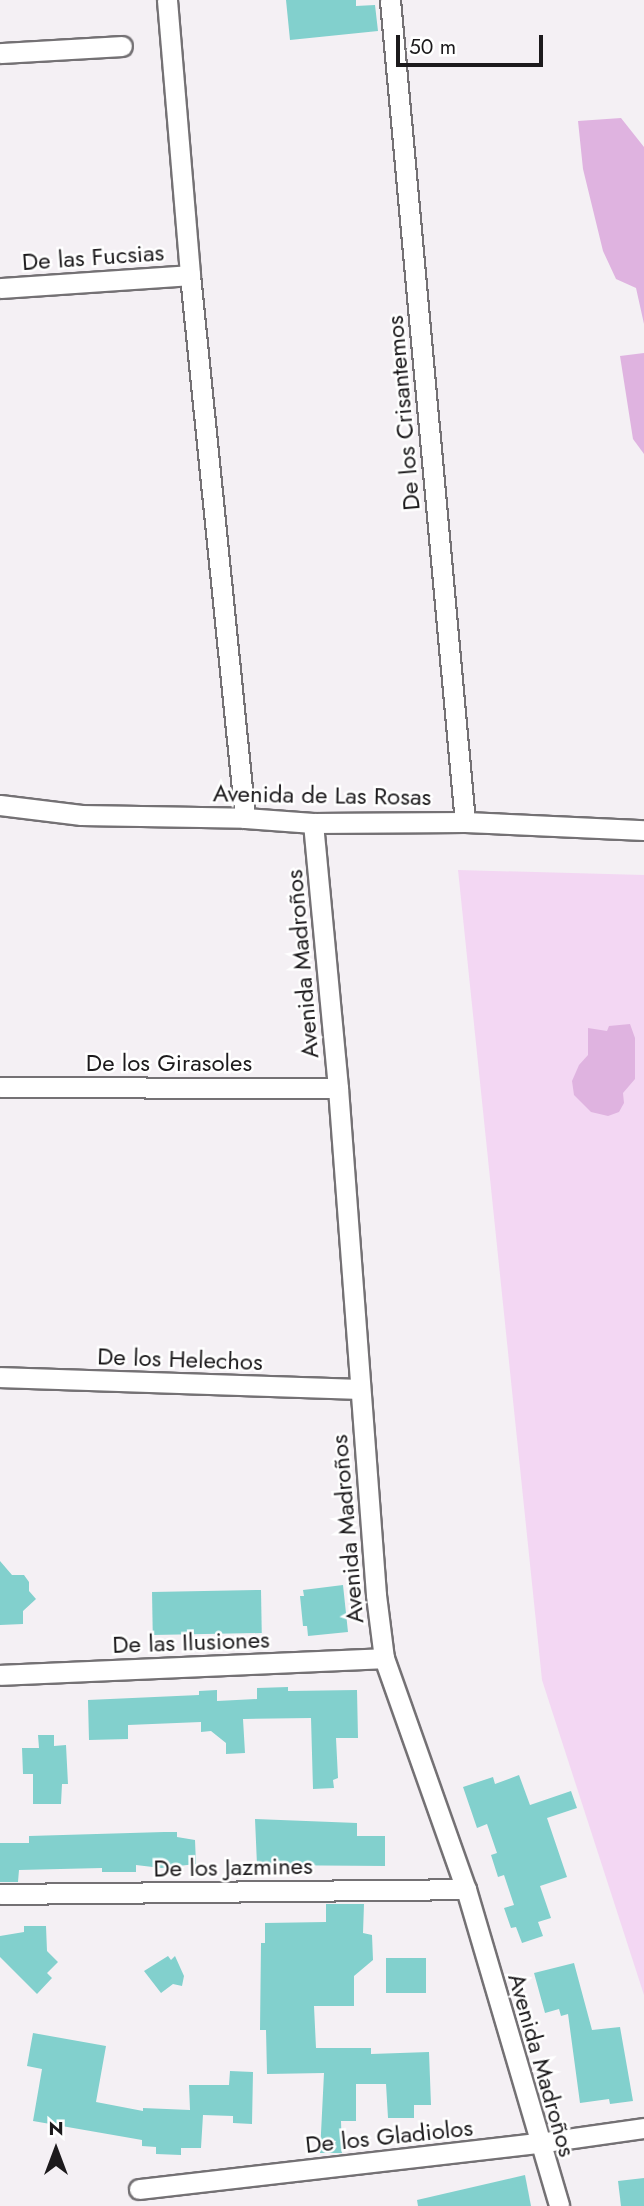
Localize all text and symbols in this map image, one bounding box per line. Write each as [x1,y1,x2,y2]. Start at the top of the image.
scale bar [399,21,546,65]
text: 50 m [409,32,456,62]
street label: De las Fucsias [21,238,165,276]
street label: De los Crisantemos [380,314,426,512]
street label: Avenida de Las Rosas [213,779,431,811]
street label: Avenida Madroños [279,868,325,1060]
street label: De los Girasoles [86,1049,252,1077]
street label: De los Helechos [97,1342,263,1376]
street label: Avenida Madroños [324,1433,370,1625]
street label: De las Ilusiones [112,1625,270,1659]
street label: De los Jazmines [153,1851,313,1883]
street label: Avenida Madroños [502,1970,582,2160]
street label: De los Gladiolos [304,2113,474,2159]
north arrow [21,2115,91,2185]
text: N [48,2115,64,2142]

